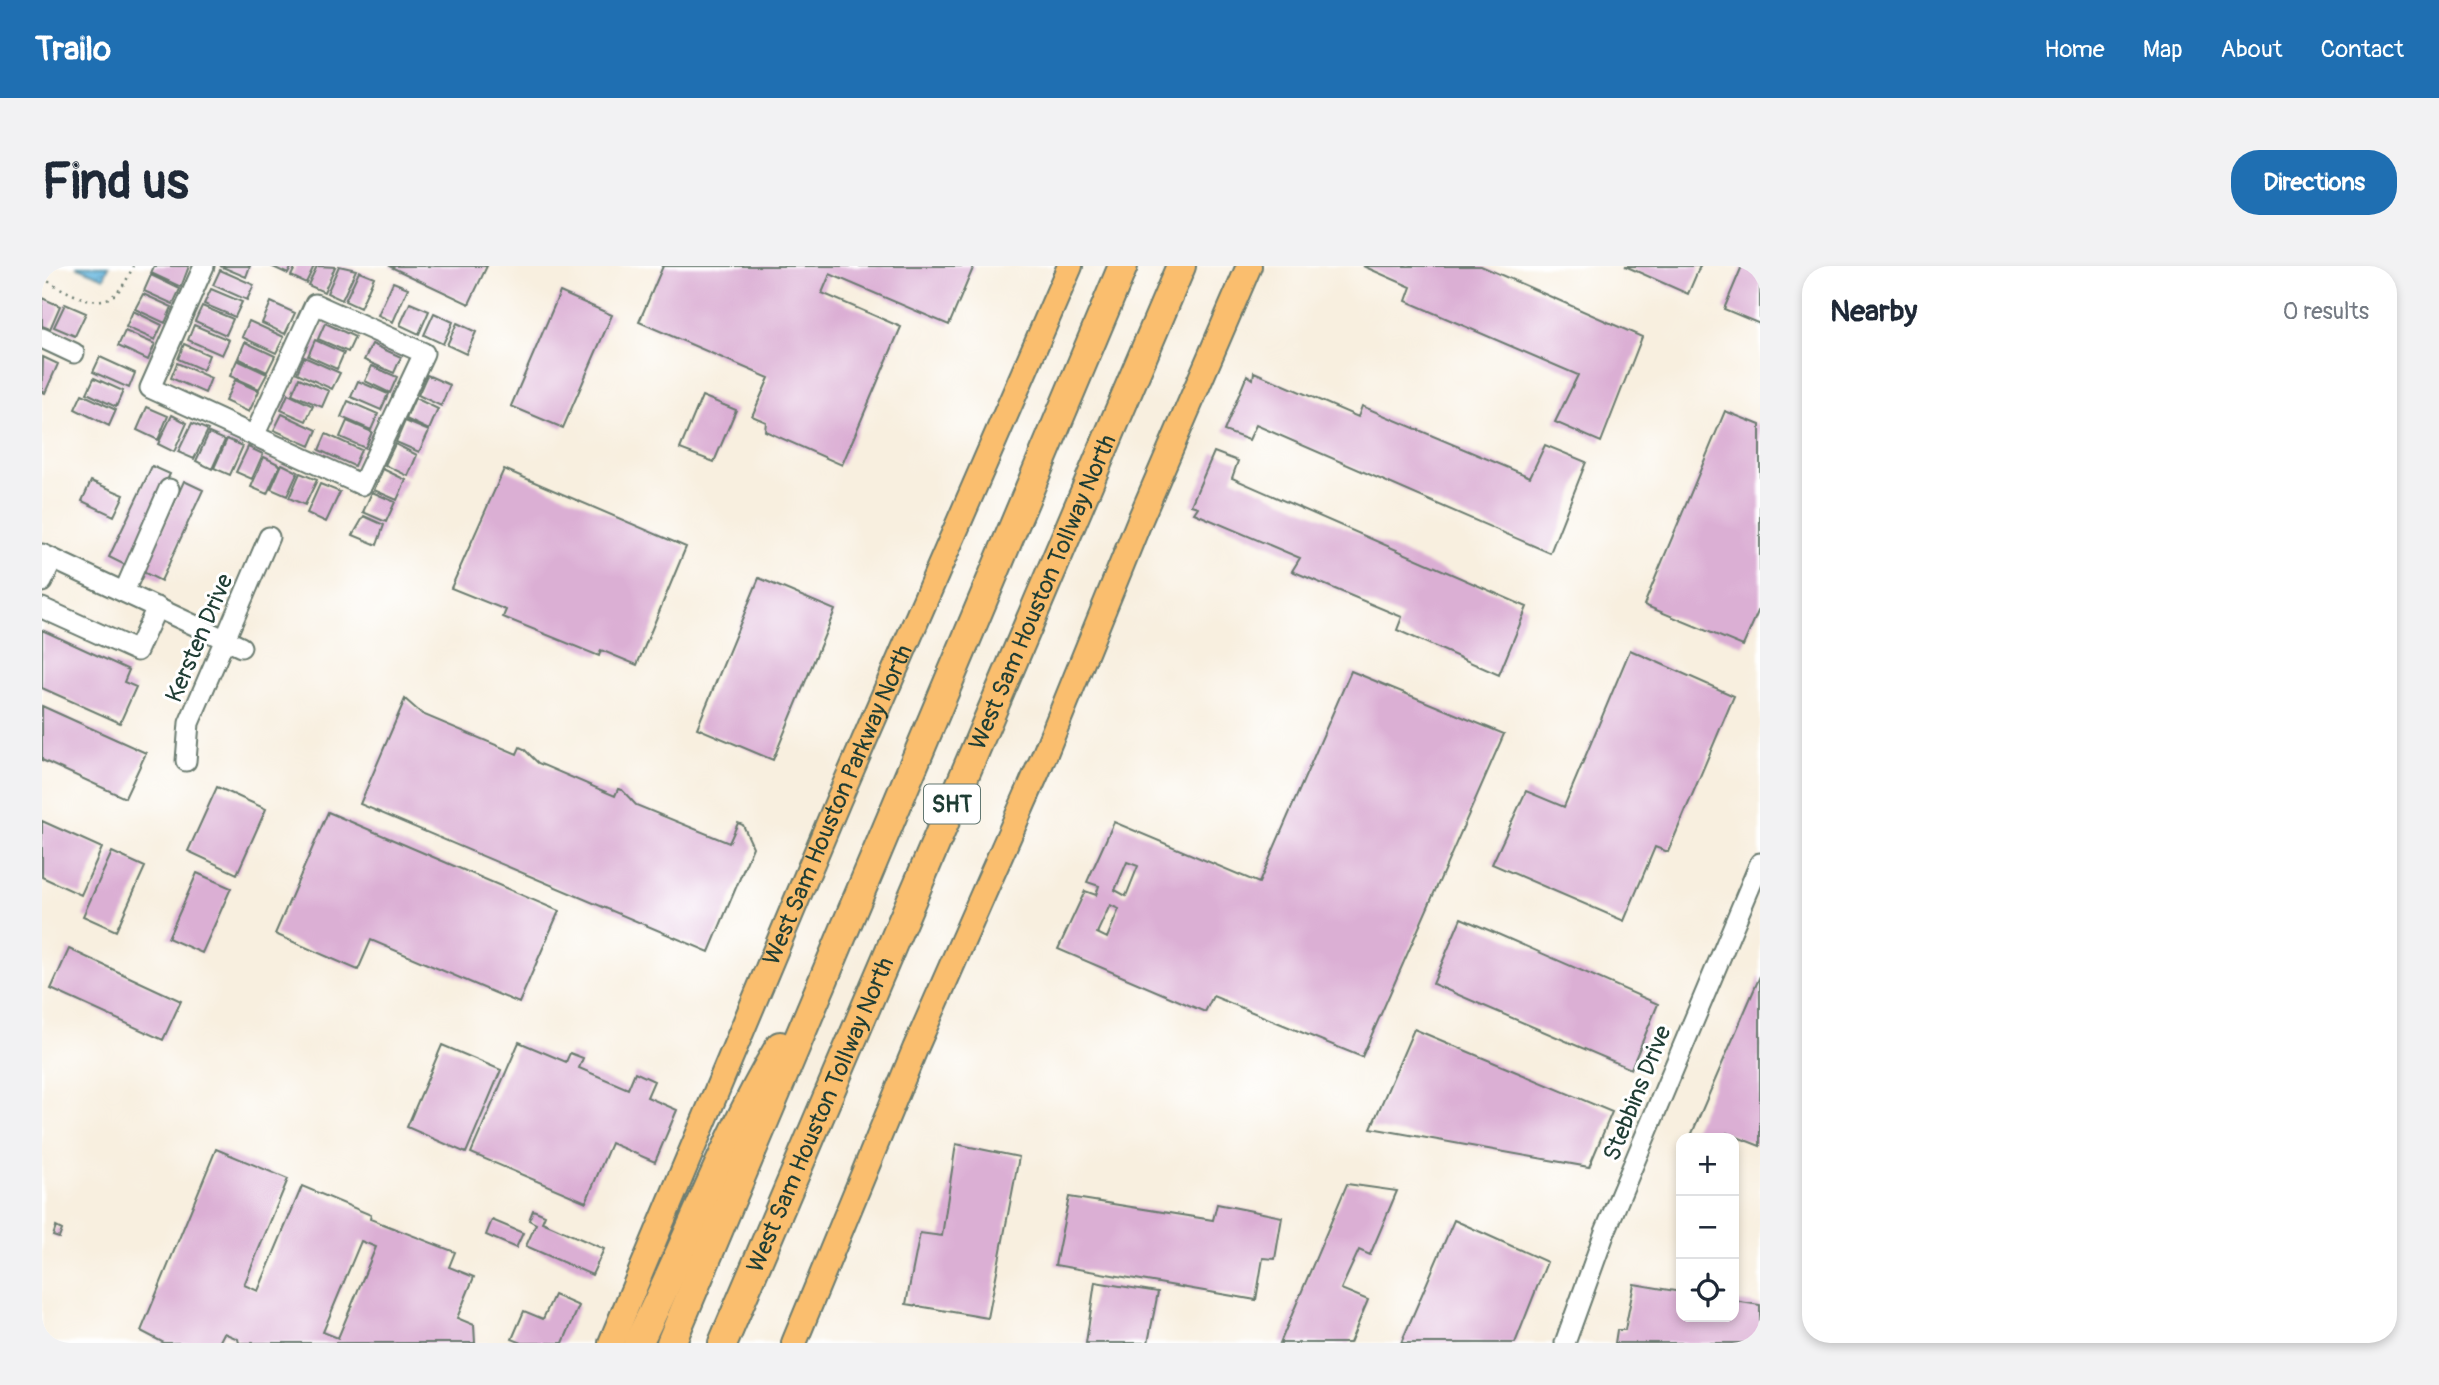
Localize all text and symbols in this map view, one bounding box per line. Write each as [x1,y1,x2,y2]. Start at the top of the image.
text: Trailo [35,29,111,70]
text: Home [2044,35,2105,64]
text: Map [2143,35,2183,64]
text: About [2221,35,2283,64]
text: Contact [2321,35,2404,64]
button: Directions [2231,150,2397,215]
text: Find us [42,152,189,213]
text: Nearby [1830,293,1917,330]
text: 0 results [2283,297,2369,326]
street label: West Sam Houston Tollway North [963,430,1123,754]
street label: Kersten Drive [159,569,240,707]
street label: West Sam Houston Parkway North [757,640,919,969]
road number: SHT [924,784,980,824]
street label: West Sam Houston Tollway North [741,953,900,1277]
street label: Stebbins Drive [1597,1021,1678,1165]
map controls [1676,1133,1739,1322]
button: + [1676,1133,1739,1196]
button: − [1676,1196,1739,1259]
button: locate [1676,1259,1739,1322]

